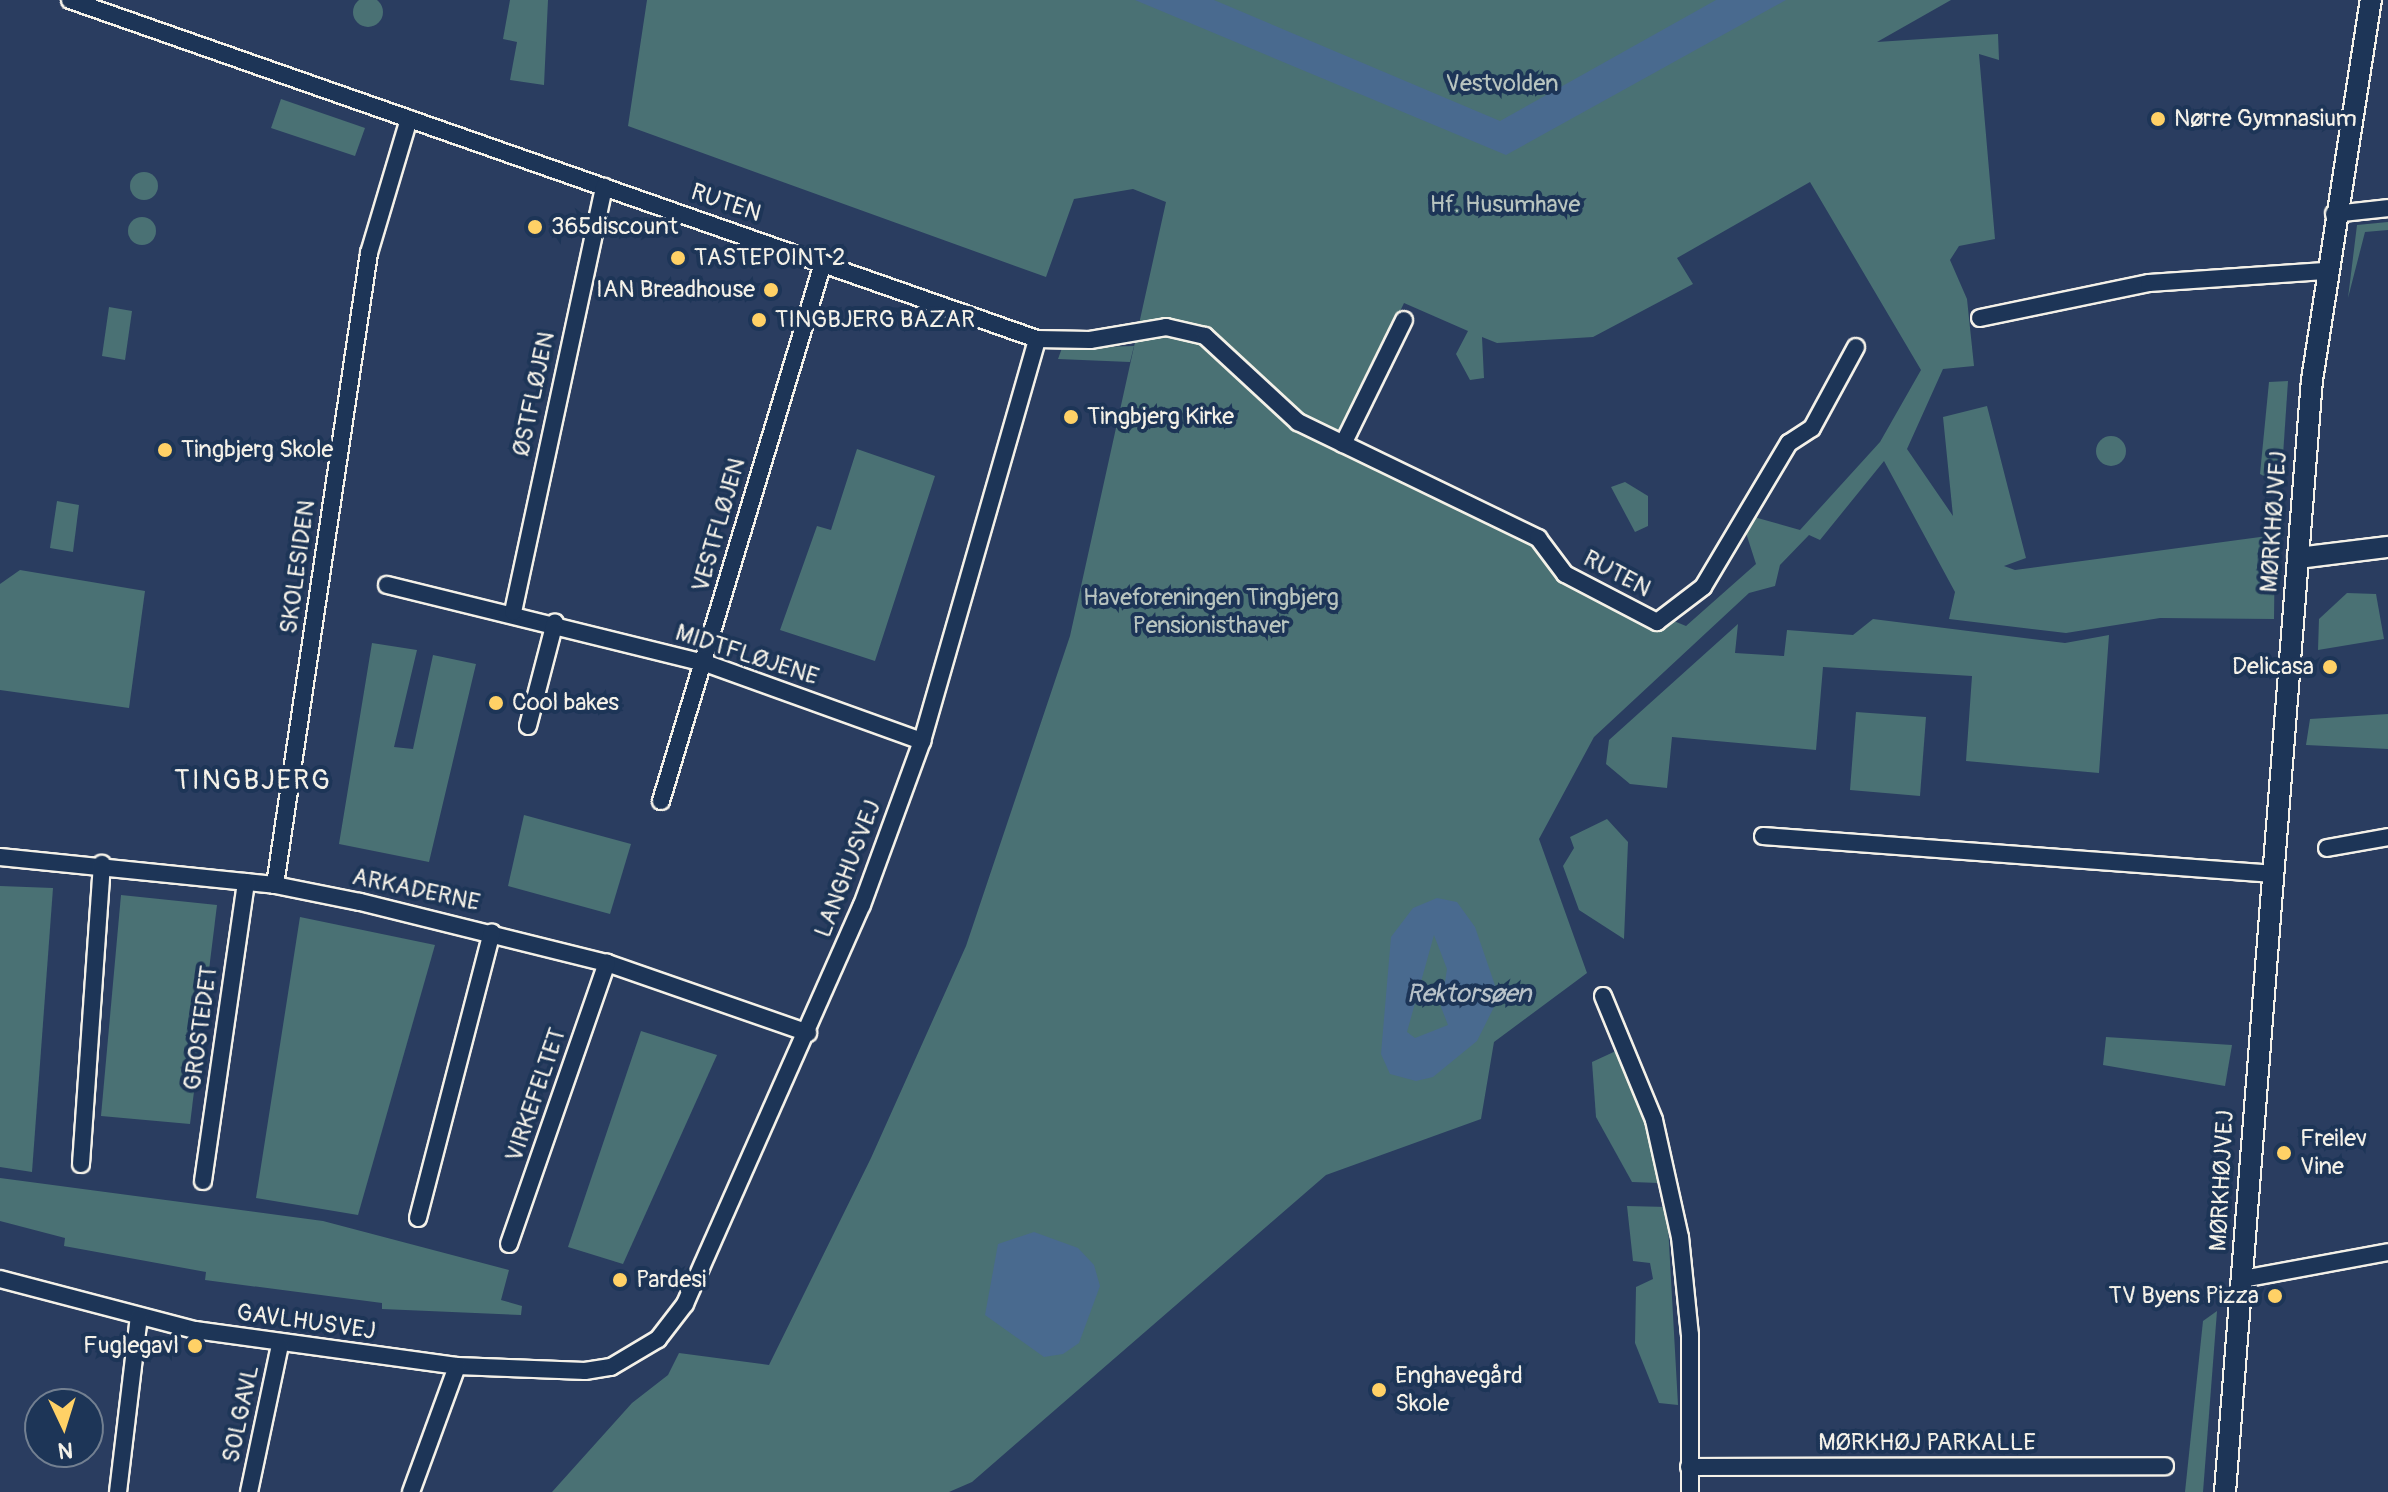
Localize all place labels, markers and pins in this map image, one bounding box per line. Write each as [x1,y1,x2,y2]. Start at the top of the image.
place label: Nørre Gymnasium [2174,105,2357,133]
marker: Nørre Gymnasium [2149,110,2167,128]
place label: 365discount [551,213,678,241]
marker: 365discount [526,218,544,236]
place label: TASTEPOINT 2 [694,244,845,272]
marker: TASTEPOINT 2 [669,249,687,267]
place label: IAN Breadhouse [596,276,755,304]
marker: IAN Breadhouse [762,281,780,299]
place label: TINGBJERG BAZAR [775,306,975,334]
marker: TINGBJERG BAZAR [750,311,768,329]
place label: Tingbjerg Kirke [1087,403,1234,431]
marker: Tingbjerg Kirke [1062,408,1080,426]
place label: Tingbjerg Skole [181,436,333,464]
marker: Tingbjerg Skole [156,441,174,459]
place label: Delicasa [2232,653,2314,681]
marker: Delicasa [2321,658,2339,676]
place label: Cool bakes [512,689,619,717]
marker: Cool bakes [487,694,505,712]
place label: Freilev Vine [2300,1125,2367,1181]
marker: Freilev Vine [2275,1144,2293,1162]
place label: Pardesi [636,1266,706,1294]
marker: Pardesi [611,1271,629,1289]
place label: TV Byens Pizza [2108,1282,2259,1310]
marker: TV Byens Pizza [2266,1287,2284,1305]
place label: Fuglegavl [83,1332,179,1360]
marker: Fuglegavl [186,1337,204,1355]
place label: Enghavegård Skole [1395,1362,1523,1418]
marker: Enghavegård Skole [1370,1381,1388,1399]

